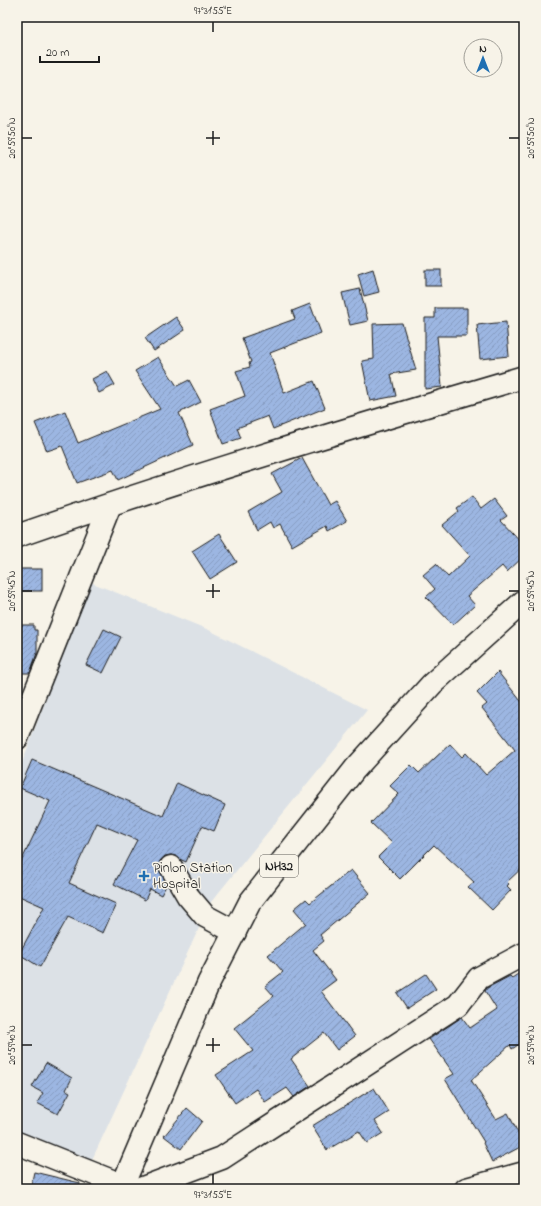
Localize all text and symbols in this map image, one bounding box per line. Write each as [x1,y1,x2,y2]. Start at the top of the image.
text: 97°31'55"E [194,4,232,19]
scale bar [40,38,99,64]
north arrow [463,38,503,78]
text: N [479,41,487,57]
text: 20 m [46,44,69,62]
text: 20°59'50"N [5,117,20,158]
text: 20°59'50"N [524,117,539,158]
text: 20°59'45"N [5,570,20,611]
text: 20°59'45"N [524,570,539,611]
road number: NH32 [260,855,298,877]
place label: Pinlon Station Hospital [153,858,232,895]
marker: Pinlon Station Hospital [138,870,150,882]
text: 20°59'40"N [5,1025,20,1065]
text: 20°59'40"N [524,1025,539,1065]
text: 97°31'55"E [194,1188,232,1203]

